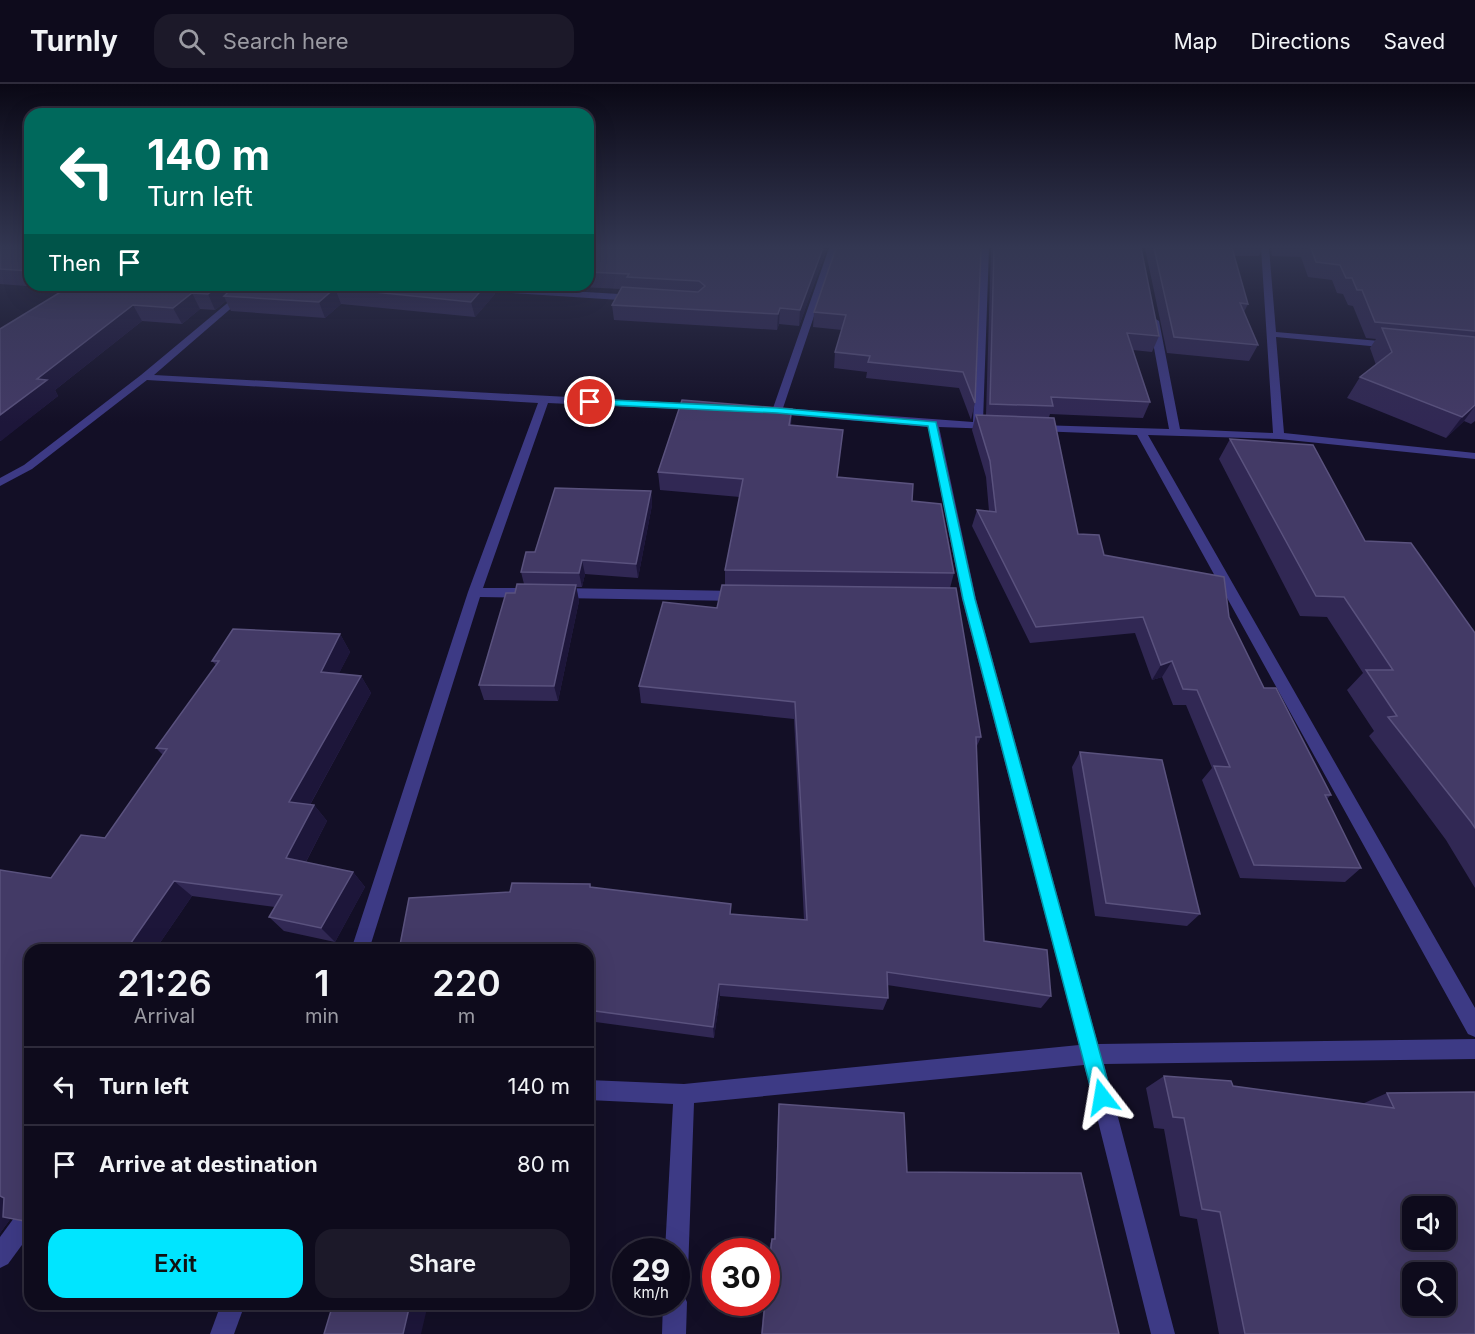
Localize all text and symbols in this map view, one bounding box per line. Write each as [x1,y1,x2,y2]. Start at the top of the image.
search box [154,14,574,68]
text: Turnly [30,24,118,58]
icon: search [175,25,208,58]
text: Search here [223,28,349,54]
text: Map [1174,29,1217,54]
text: Directions [1250,29,1351,54]
text: Saved [1384,29,1445,54]
text: 140 m [147,129,270,180]
icon: left [48,132,126,210]
text: Turn left [147,180,253,213]
icon: arrive [113,246,146,279]
text: Then [48,250,101,276]
pin [564,376,615,427]
icon: arrive [573,385,606,418]
text: 21:26 [117,961,212,1005]
text: 1 [314,961,330,1005]
text: 220 [432,961,501,1005]
text: Arrival [134,1004,195,1028]
text: min [305,1004,339,1028]
text: m [458,1004,475,1028]
position arrow [1070,1065,1134,1129]
icon: left [48,1070,81,1103]
text: Turn left [99,1073,189,1099]
text: 140 m [508,1073,570,1099]
icon: arrive [48,1148,81,1181]
text: Arrive at destination [99,1151,318,1177]
text: 80 m [517,1151,570,1177]
map controls [1402,1196,1456,1316]
button: sound [1402,1196,1456,1250]
button: Exit [48,1229,303,1298]
button: Share [315,1229,570,1298]
speed limit sign: 30 [702,1238,780,1316]
text: 29 [632,1252,670,1288]
button: search [1402,1262,1456,1316]
text: km/h [633,1283,669,1302]

